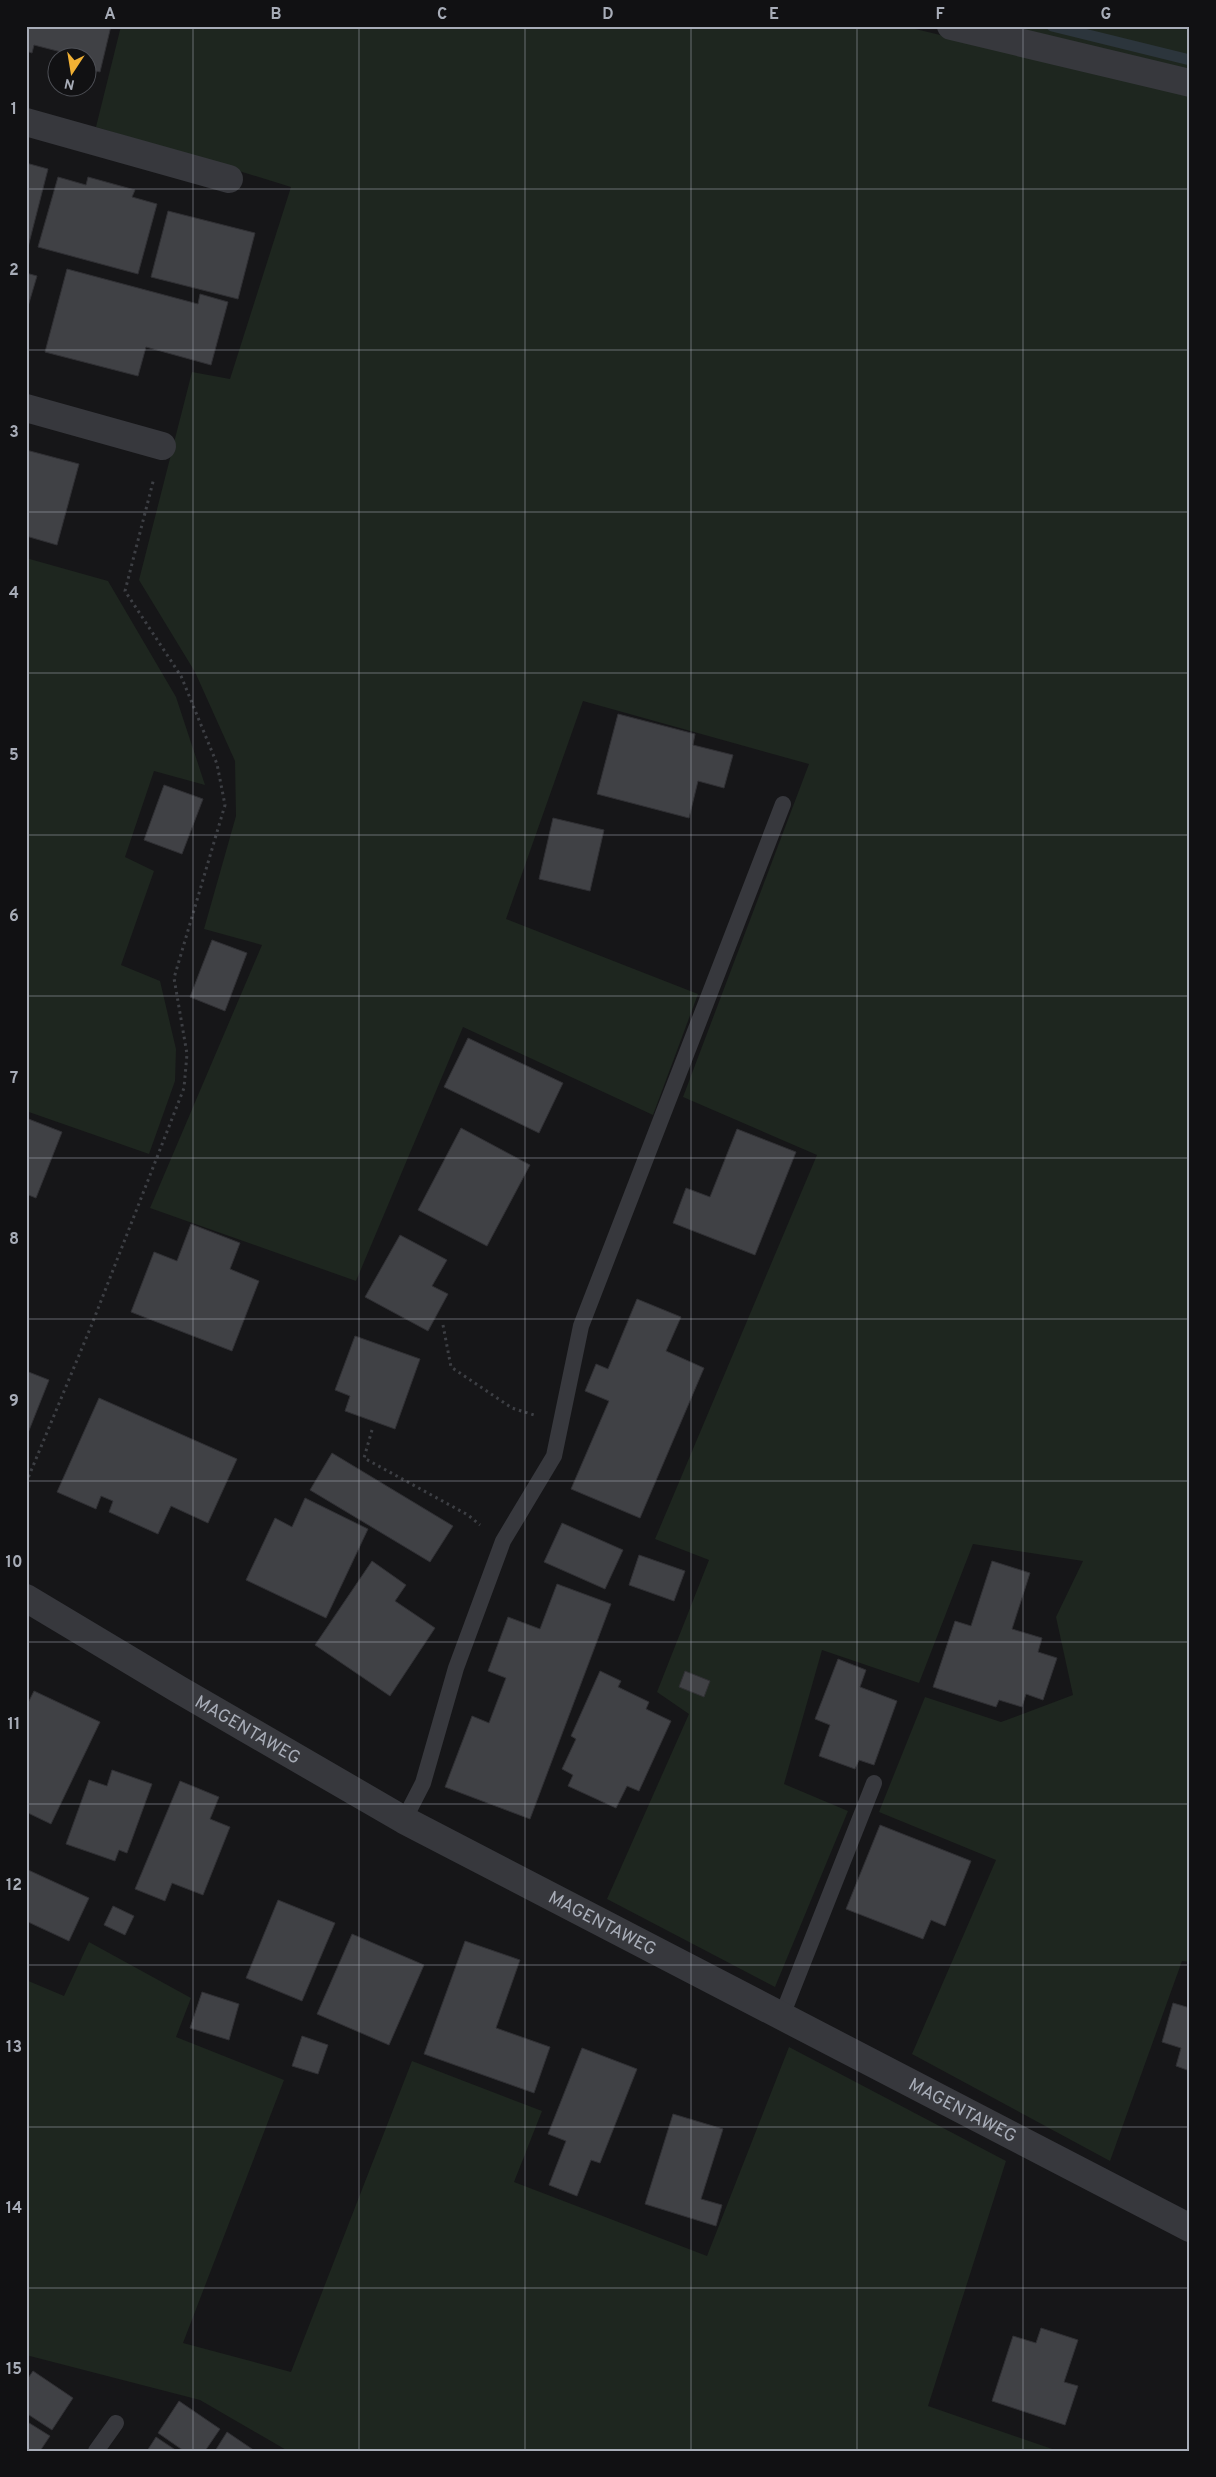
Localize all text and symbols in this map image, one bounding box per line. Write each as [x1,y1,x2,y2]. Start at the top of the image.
text: A [104,5,116,25]
text: B [270,5,282,25]
text: C [437,5,447,25]
text: D [602,5,614,25]
text: E [769,5,779,25]
text: F [935,5,945,25]
text: G [1101,5,1111,25]
north arrow [48,48,98,98]
text: N [63,74,76,93]
text: 1 [11,100,17,120]
text: 2 [9,261,19,281]
text: 3 [9,423,19,443]
text: 4 [9,584,19,604]
text: 5 [9,746,19,766]
text: 6 [9,907,19,927]
text: 7 [10,1069,18,1089]
text: 8 [9,1230,19,1250]
text: 9 [9,1392,19,1412]
text: 10 [6,1553,22,1573]
street label: MAGENTAWEG [190,1691,304,1771]
text: 11 [8,1715,20,1735]
text: 12 [6,1876,22,1896]
street label: MAGENTAWEG [544,1887,660,1962]
text: 13 [6,2038,22,2058]
street label: MAGENTAWEG [904,2074,1020,2149]
text: 14 [6,2199,22,2219]
text: 15 [6,2360,22,2380]

